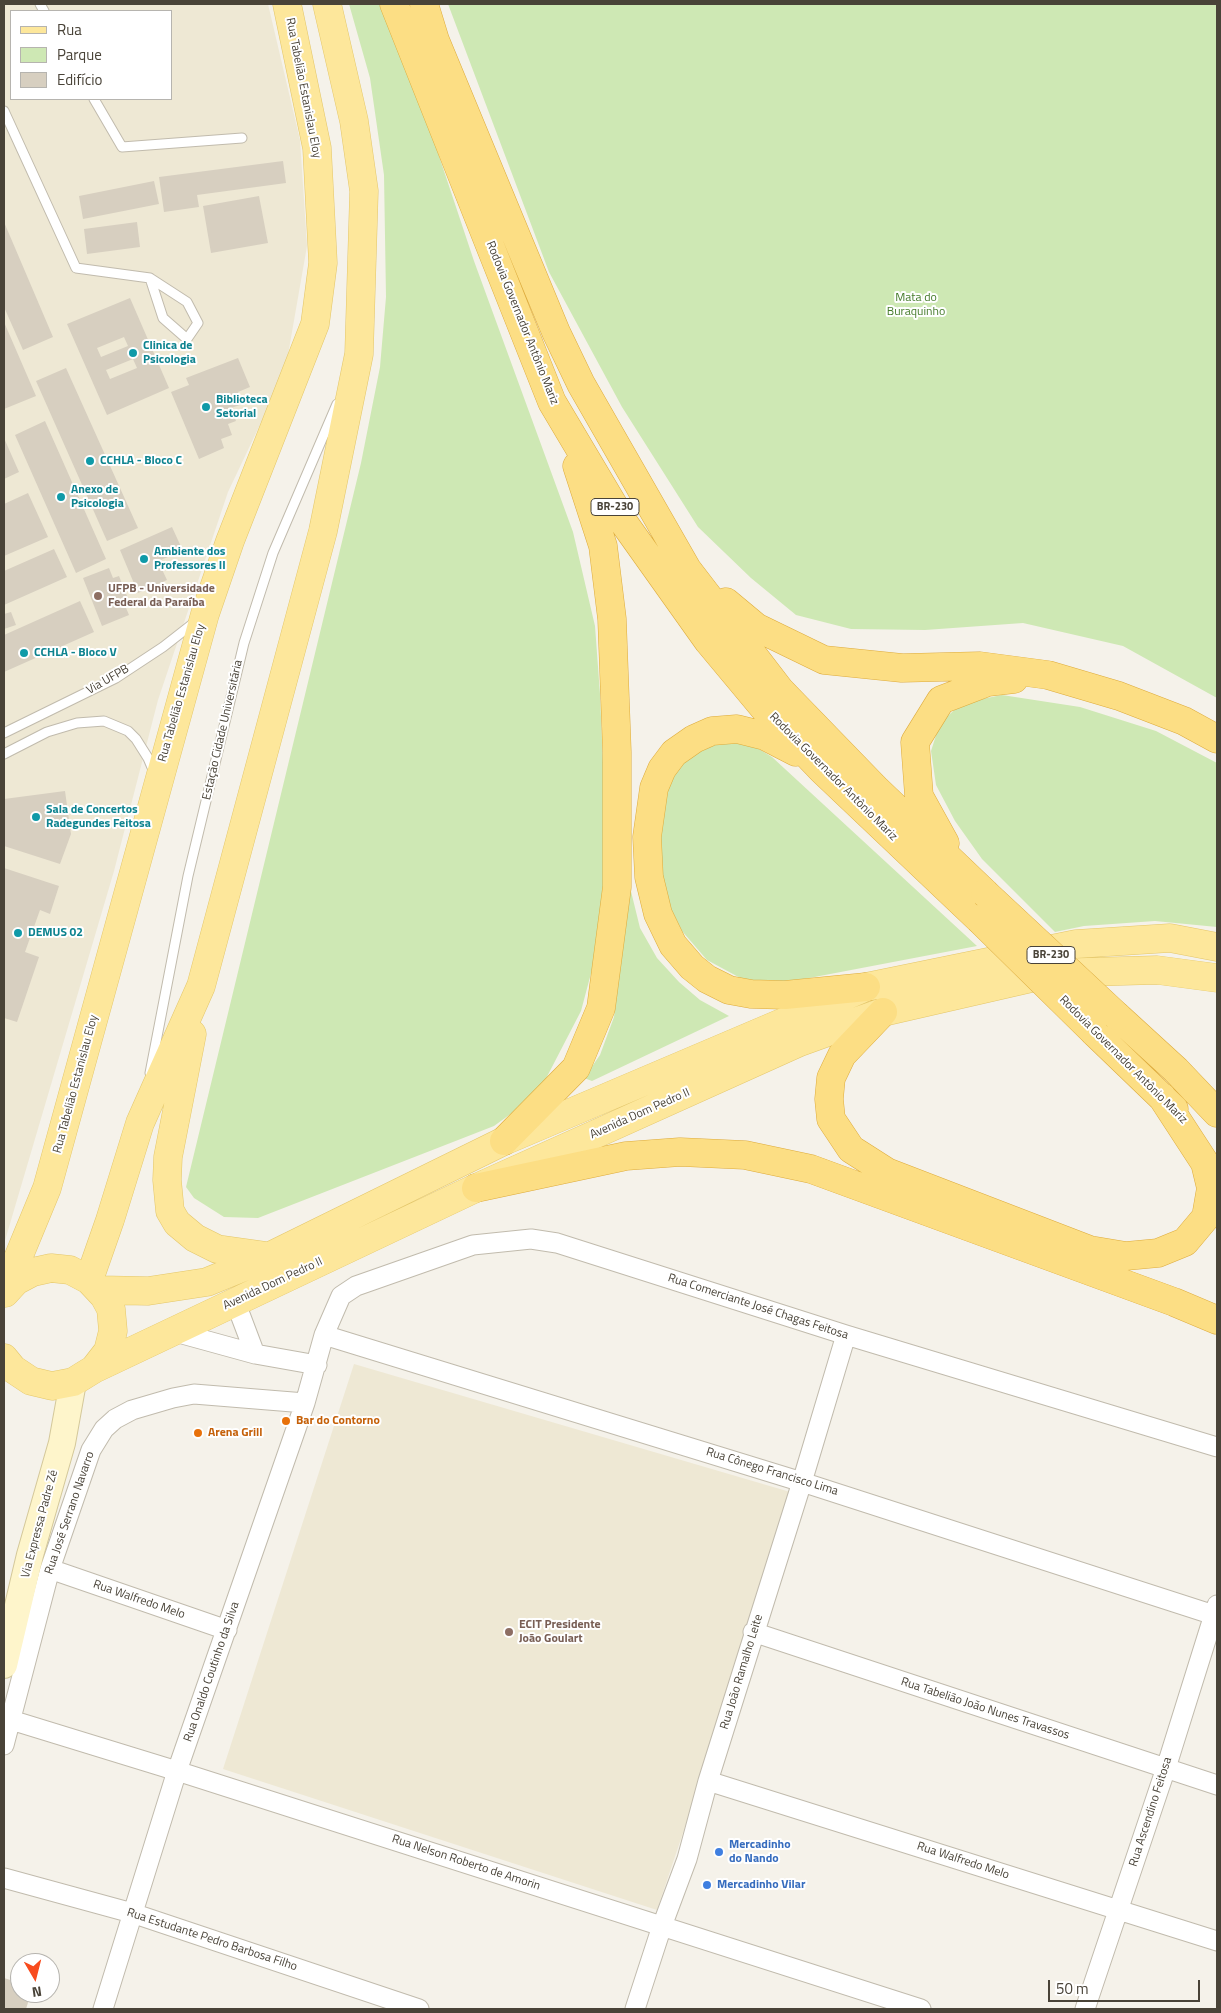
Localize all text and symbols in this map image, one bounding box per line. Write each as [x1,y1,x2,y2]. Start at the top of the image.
legend [10,10,172,100]
street label: Rua Tabelião Estanislau Eloy [282,17,324,159]
text: Rua [57,18,82,41]
text: Parque [57,43,102,66]
text: Edifício [57,68,102,91]
street label: Rodovia Governador Antônio Mariz [483,239,561,407]
park label: Mata do Buraquinho [887,291,945,319]
place label: Clinica de Psicologia [143,339,196,367]
marker: Clinica de Psicologia [127,347,139,359]
place label: Biblioteca Setorial [216,393,268,421]
marker: Biblioteca Setorial [200,401,212,413]
place label: CCHLA - Bloco C [100,454,182,468]
marker: CCHLA - Bloco C [84,455,96,467]
place label: Anexo de Psicologia [71,483,124,511]
marker: Anexo de Psicologia [55,491,67,503]
road number: BR-230 [591,498,639,516]
place label: Ambiente dos Professores II [154,545,226,573]
marker: Ambiente dos Professores II [138,553,150,565]
place label: UFPB - Universidade Federal da Paraíba [108,582,215,610]
marker: UFPB - Universidade Federal da Paraíba [92,590,104,602]
street label: Rua Tabelião Estanislau Eloy [155,622,209,764]
place label: CCHLA - Bloco V [34,646,117,660]
marker: CCHLA - Bloco V [18,647,30,659]
street label: Estação Cidade Universitária [200,659,246,801]
street label: Via UFPB [84,662,132,698]
street label: Rodovia Governador Antônio Mariz [766,710,900,844]
place label: Sala de Concertos Radegundes Feitosa [46,803,151,831]
marker: Sala de Concertos Radegundes Feitosa [30,811,42,823]
place label: DEMUS 02 [28,926,83,940]
marker: DEMUS 02 [12,927,24,939]
road number: BR-230 [1027,946,1075,964]
street label: Rodovia Governador Antônio Mariz [1056,993,1190,1127]
street label: Rua Tabelião Estanislau Eloy [51,1013,101,1155]
street label: Avenida Dom Pedro II [588,1085,692,1143]
street label: Avenida Dom Pedro II [221,1255,325,1313]
street label: Rua Comerciante José Chagas Feitosa [666,1271,850,1343]
place label: Bar do Contorno [296,1414,380,1428]
marker: Bar do Contorno [280,1415,292,1427]
place label: Arena Grill [208,1426,263,1440]
marker: Arena Grill [192,1427,204,1439]
street label: Rua Cônego Francisco Lima [704,1445,840,1499]
street label: Rua José Serrano Navarro [42,1450,98,1576]
street label: Via Expressa Padre Zé [19,1468,61,1580]
street label: Rua Walfredo Melo [91,1578,187,1622]
street label: Rua Onaldo Coutinho da Silva [181,1600,243,1744]
street label: Rua João Ramalho Leite [718,1613,766,1731]
place label: ECIT Presidente João Goulart [519,1618,601,1646]
marker: ECIT Presidente João Goulart [503,1626,515,1638]
street label: Rua Tabelião João Nunes Travassos [899,1675,1071,1743]
street label: Rua Ascendino Feitosa [1127,1756,1175,1868]
street label: Rua Nelson Roberto de Amorin [390,1832,542,1894]
place label: Mercadinho do Nando [729,1838,791,1866]
street label: Rua Walfredo Melo [915,1839,1011,1883]
marker: Mercadinho do Nando [713,1846,725,1858]
place label: Mercadinho Vilar [717,1878,805,1892]
marker: Mercadinho Vilar [701,1879,713,1891]
street label: Rua Estudante Pedro Barbosa Filho [125,1906,299,1974]
north arrow [10,1953,60,2003]
scale bar [1051,1970,1204,2002]
text: 50 m [1056,1977,1089,2000]
text: N [31,1981,43,2003]

